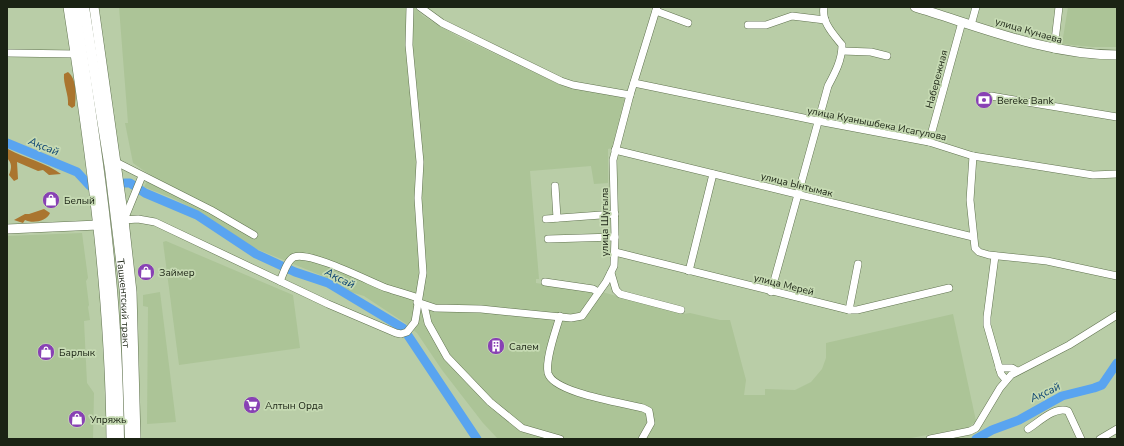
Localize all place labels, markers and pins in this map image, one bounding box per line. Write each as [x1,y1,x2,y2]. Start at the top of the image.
bank icon: Bereke Bank [974,90,994,110]
place label: Bereke Bank [997,94,1054,108]
shop icon: Белый [41,190,61,210]
place label: Белый [64,194,95,208]
shop icon: Займер [136,262,156,282]
place label: Займер [159,266,195,280]
building icon: Салем [486,336,506,356]
place label: Салем [509,340,539,354]
shop icon: Барлык [36,342,56,362]
place label: Барлык [59,346,96,360]
supermarket icon: Алтын Орда [242,395,262,415]
place label: Алтын Орда [265,399,323,413]
shop icon: Упряжь [67,409,87,429]
place label: Упряжь [89,413,126,427]

